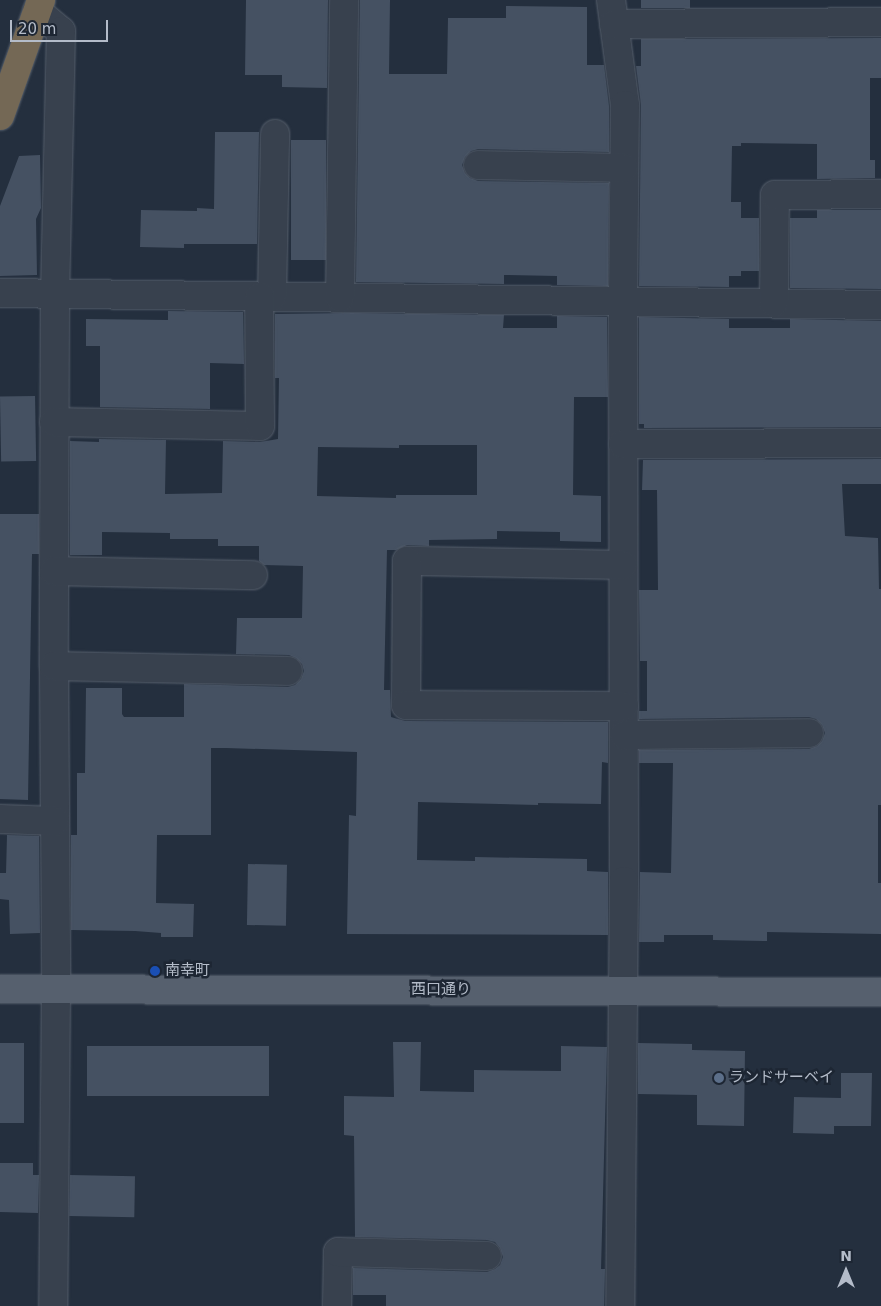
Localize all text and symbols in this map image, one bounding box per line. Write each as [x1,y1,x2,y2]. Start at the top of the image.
scale bar [12,10,110,42]
text: 20 m [18,20,56,38]
place label: 南幸町 [165,962,210,980]
marker: 南幸町 [149,965,161,977]
street label: 西口通り [411,981,471,999]
place label: ランドサーベイ [729,1069,834,1087]
marker: ランドサーベイ [713,1072,725,1084]
north arrow [821,1246,871,1296]
text: N [840,1248,852,1264]

